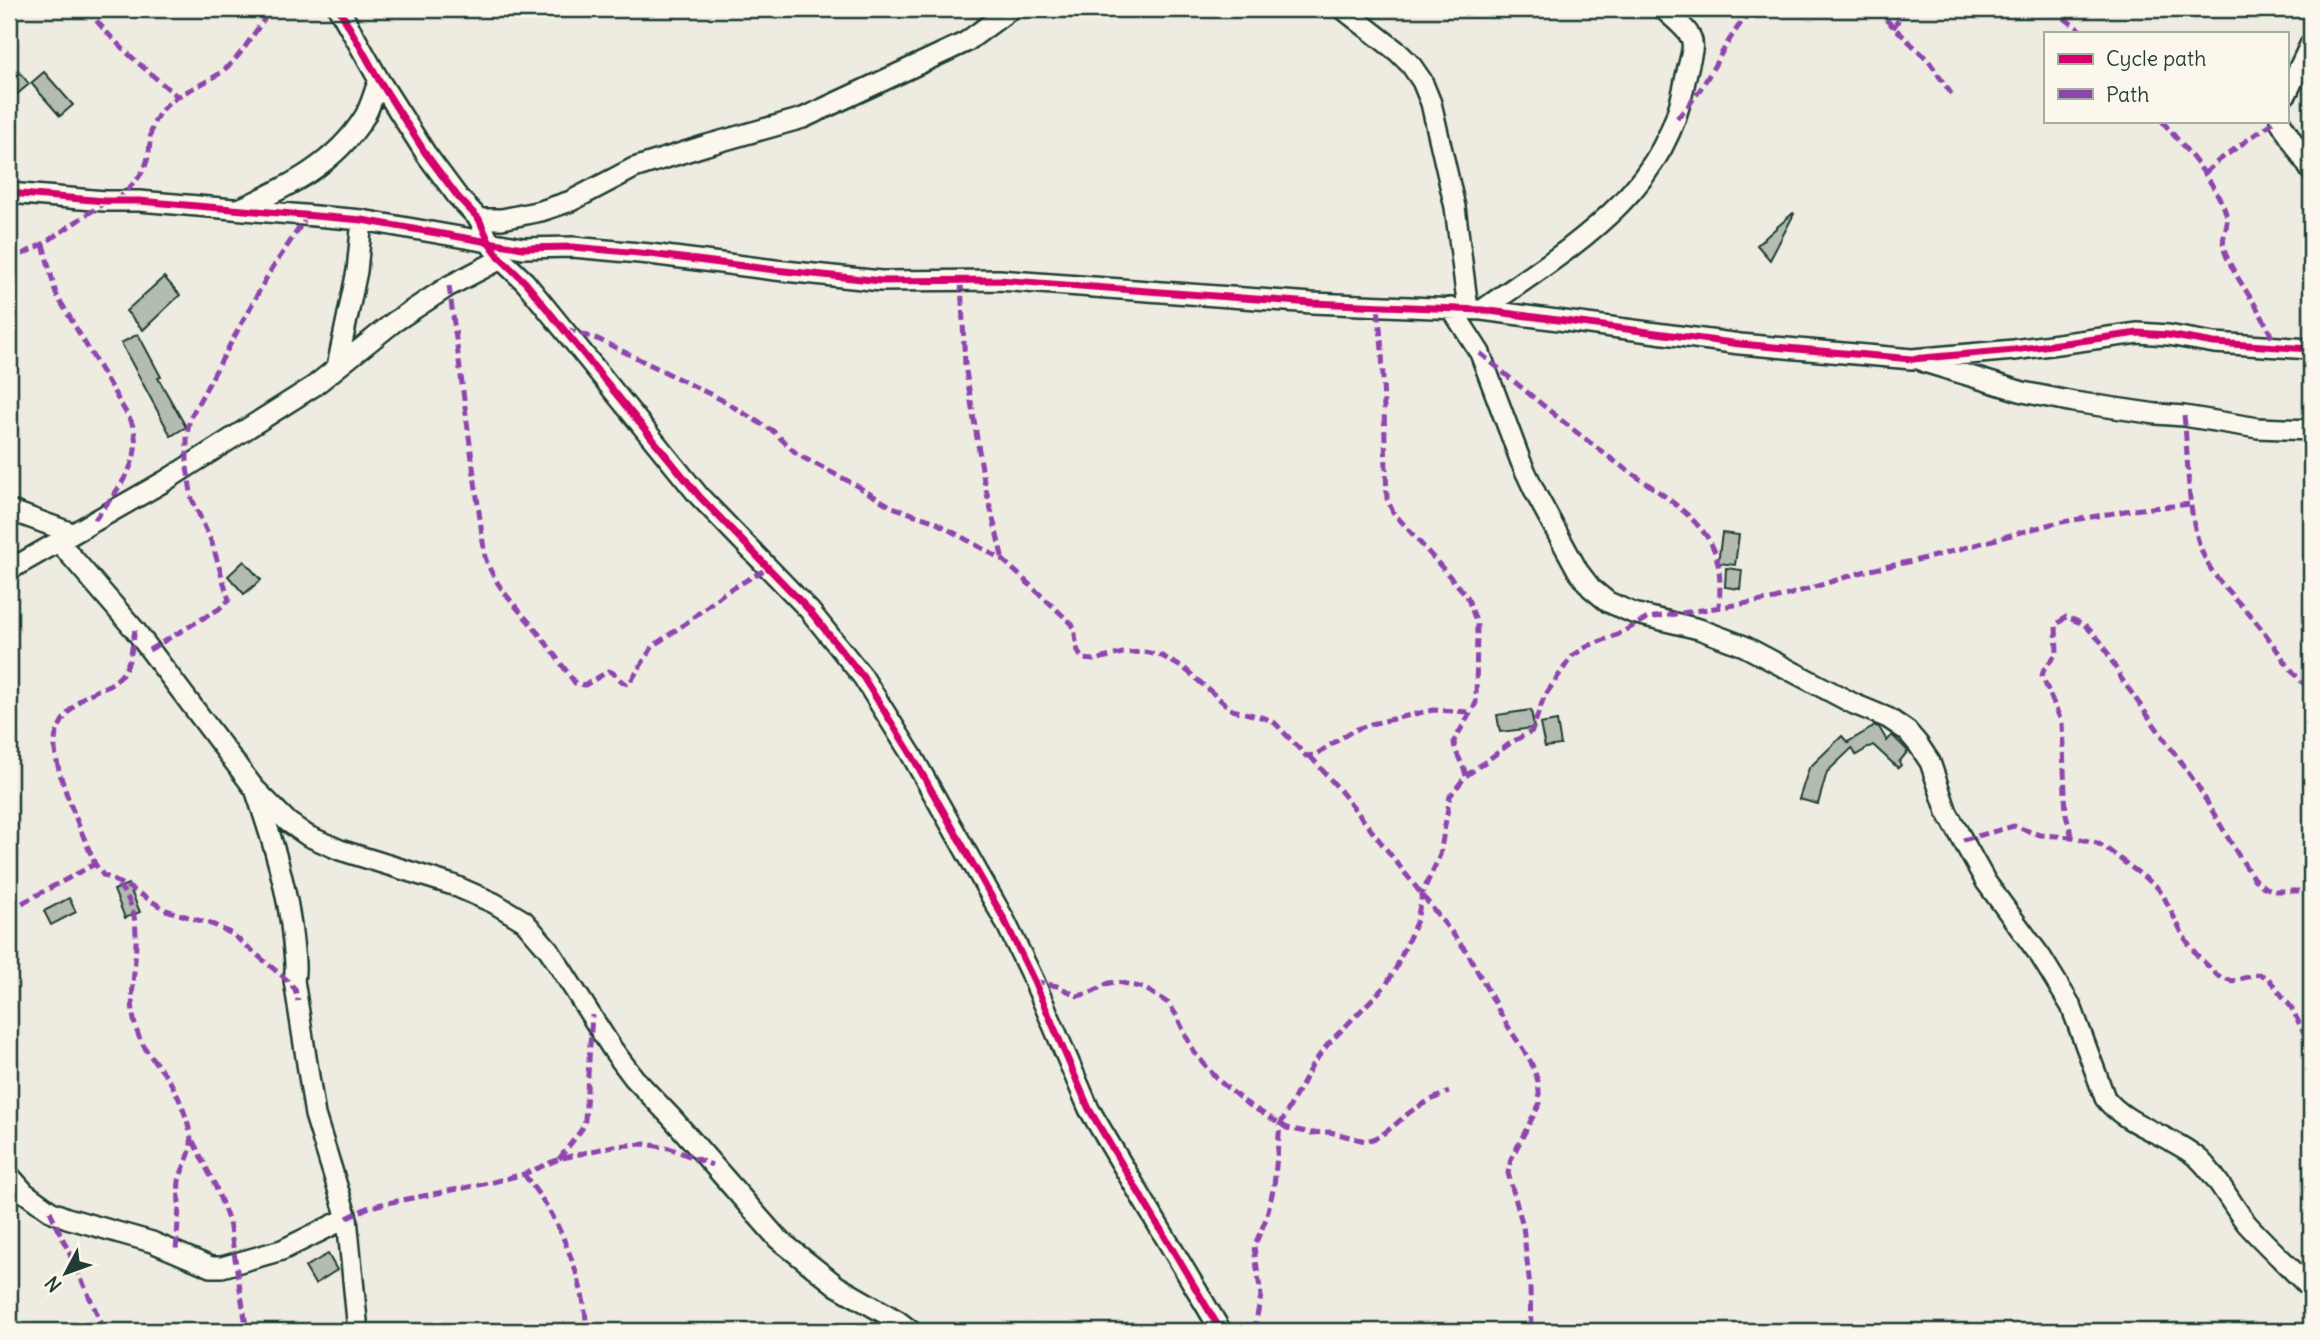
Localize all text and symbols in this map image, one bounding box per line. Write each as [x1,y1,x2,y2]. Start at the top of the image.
legend [2044,32,2288,122]
text: Cycle path [2106,45,2206,72]
text: Path [2106,81,2149,108]
north arrow [32,1238,102,1308]
text: N [40,1271,67,1297]

